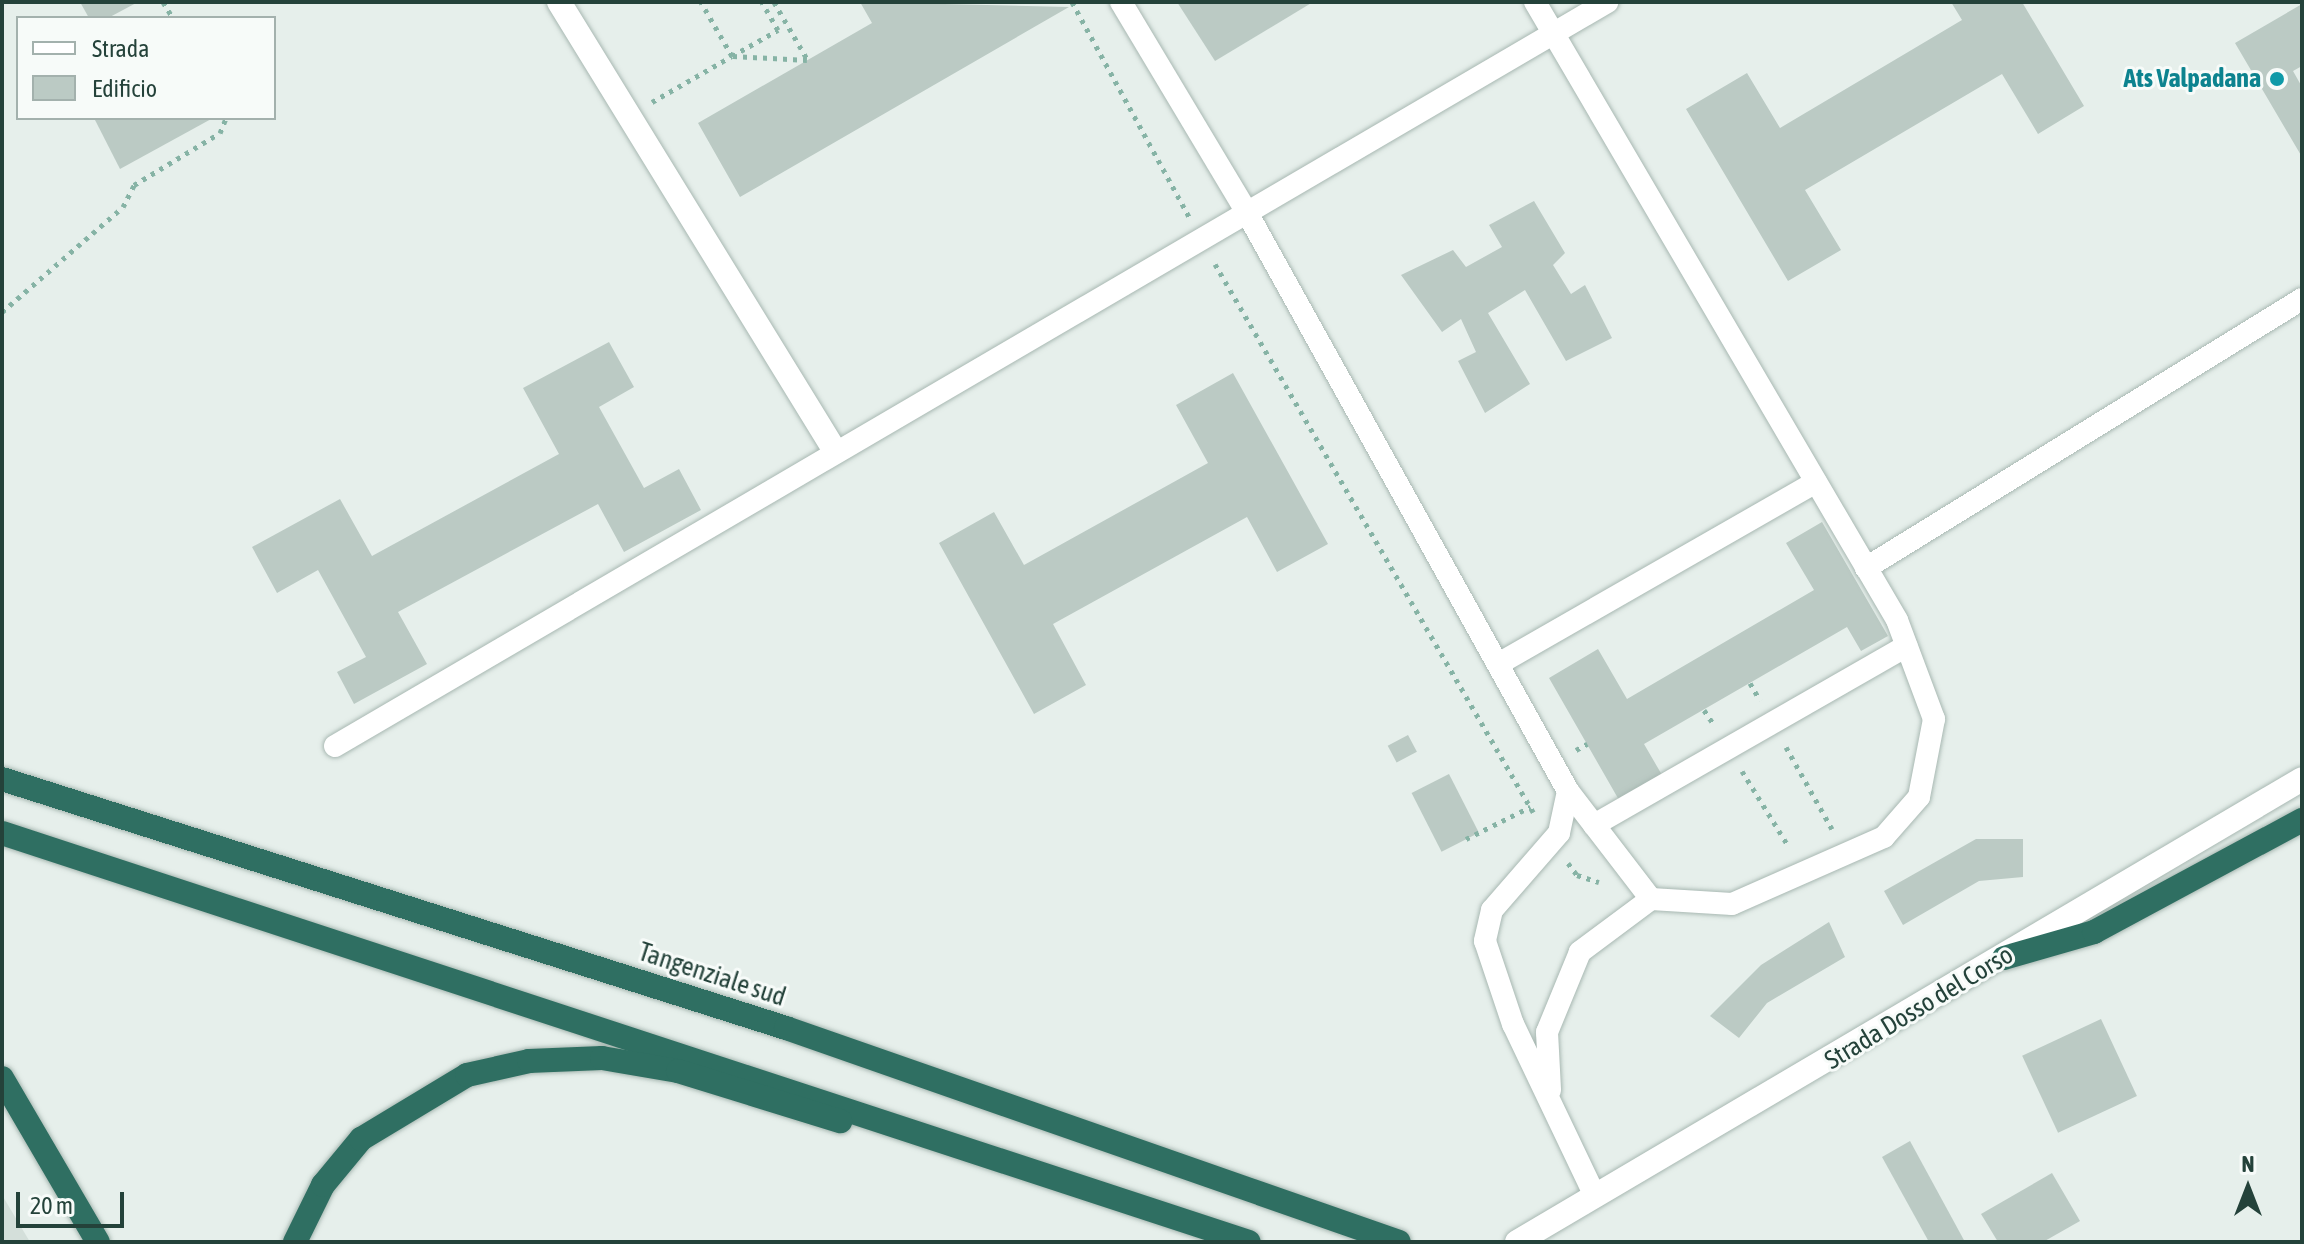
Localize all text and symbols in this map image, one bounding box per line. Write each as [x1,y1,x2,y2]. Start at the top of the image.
legend [16,16,276,120]
text: Strada [92,35,149,62]
place label: Ats Valpadana [2124,63,2261,95]
marker: Ats Valpadana [2268,70,2286,88]
text: Edificio [92,75,157,102]
street label: Tangenziale sud [634,937,790,1013]
street label: Strada Dosso del Corso [1819,939,2019,1077]
north arrow [2208,1148,2288,1228]
text: N [2242,1151,2254,1177]
scale bar [20,1176,128,1226]
text: 20 m [30,1192,73,1219]

